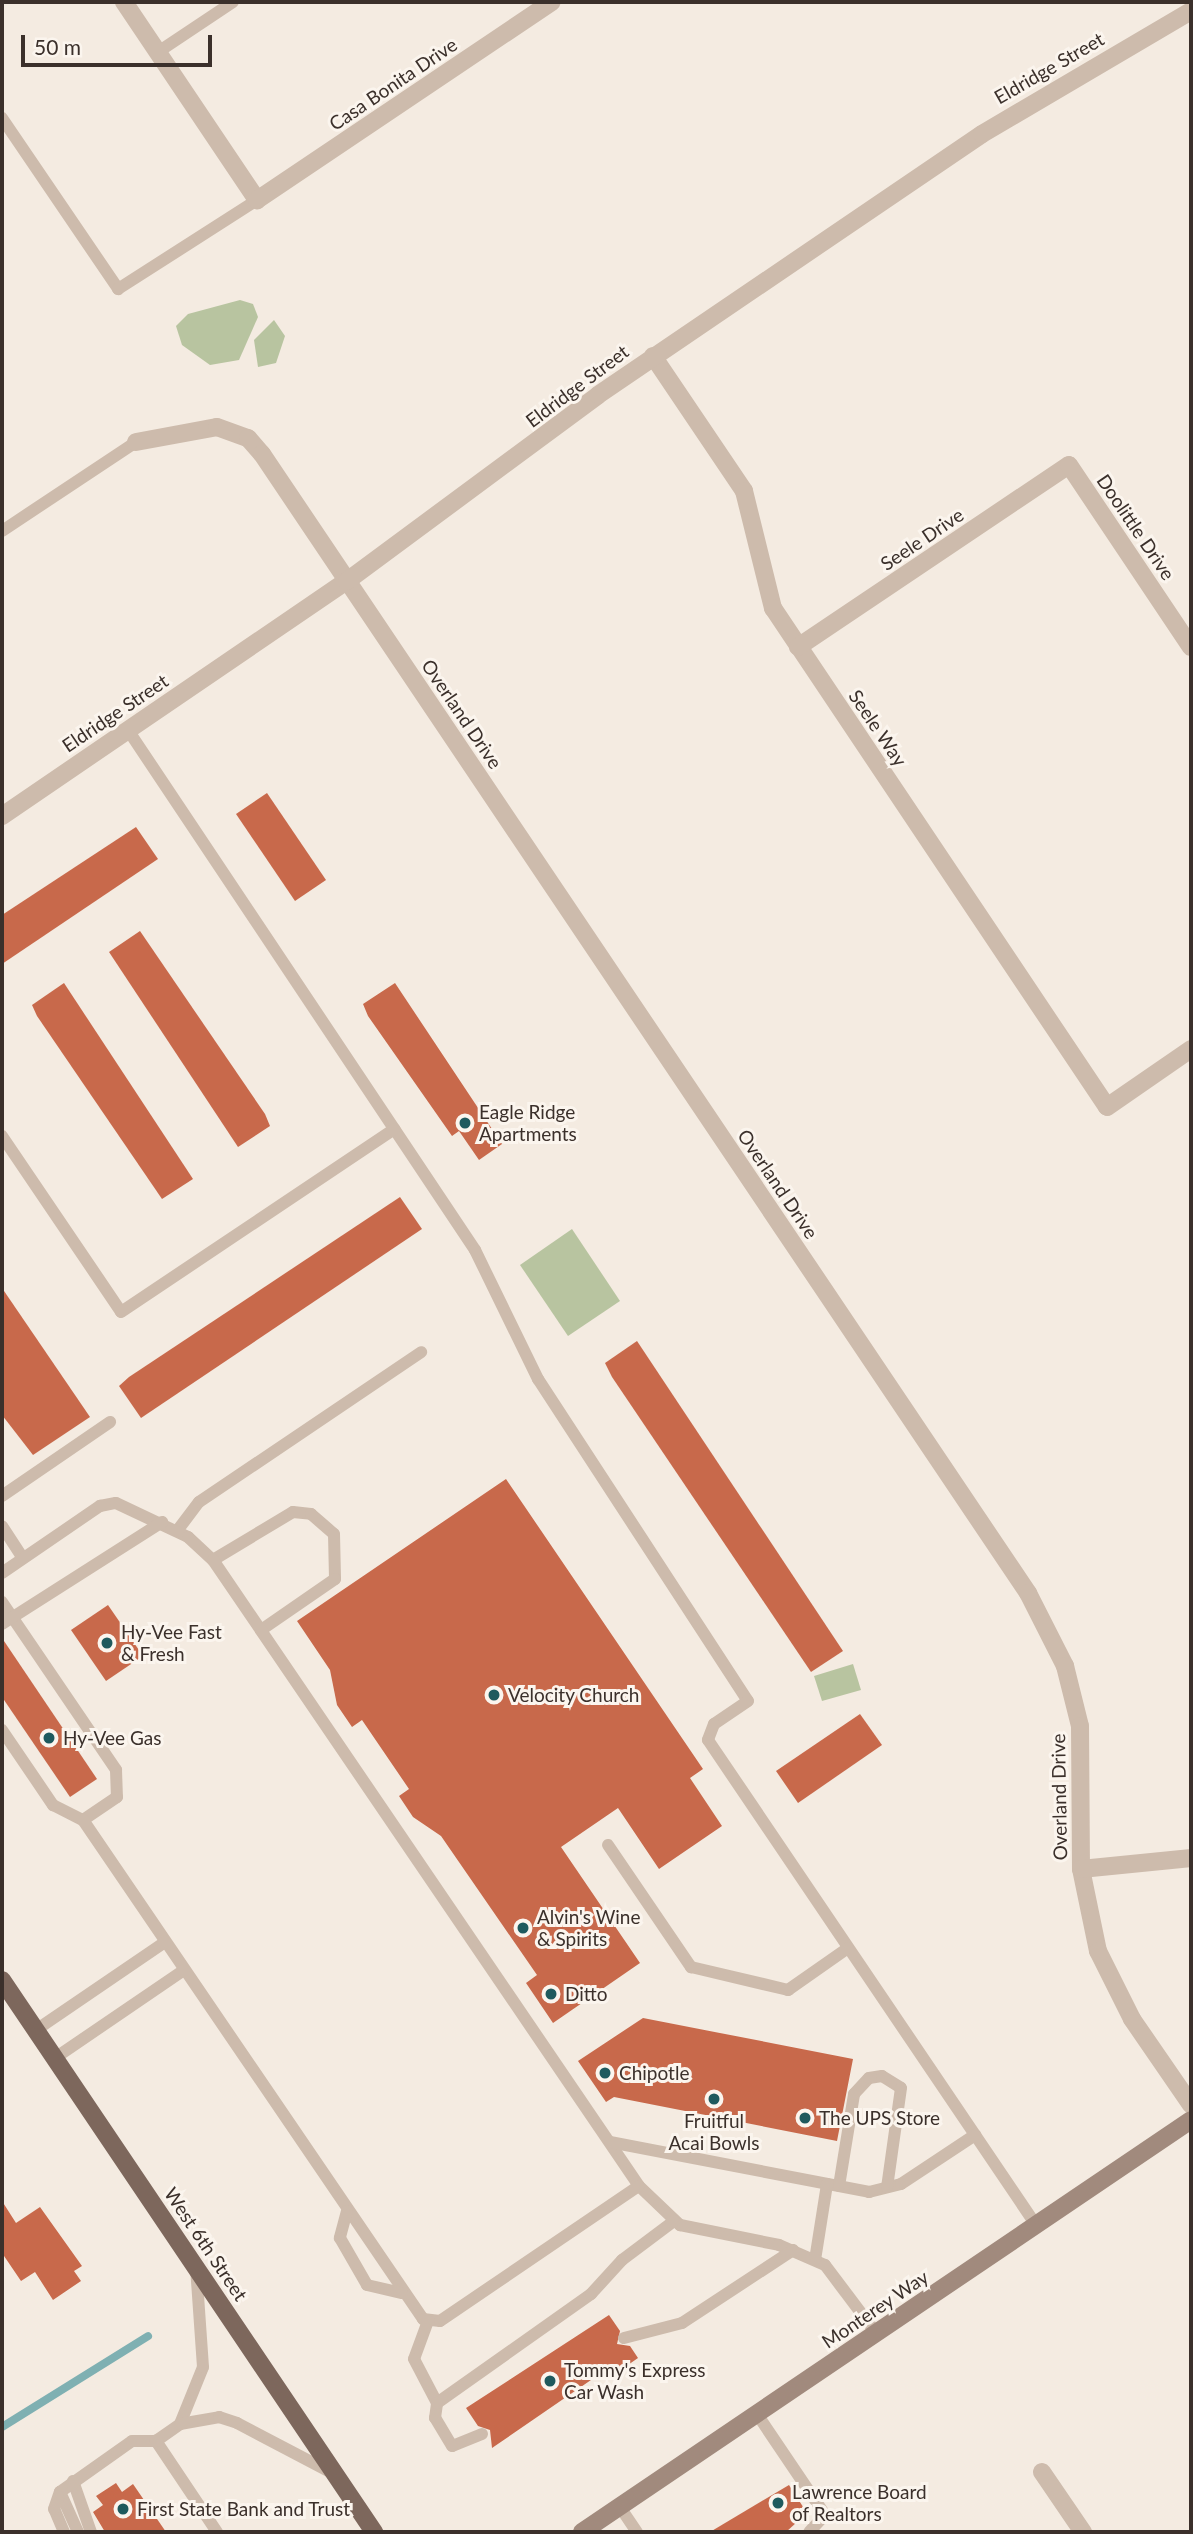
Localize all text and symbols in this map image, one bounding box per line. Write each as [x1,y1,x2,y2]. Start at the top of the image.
scale bar [24,21,215,65]
street label: Eldridge Street [990,27,1108,109]
street label: Casa Bonita Drive [325,33,461,135]
text: 50 m [34,34,81,59]
street label: Eldridge Street [521,340,633,432]
street label: Doolittle Drive [1092,470,1180,584]
street label: Seele Drive [876,503,968,575]
street label: Overland Drive [417,655,507,773]
street label: Eldridge Street [58,669,172,757]
street label: Seele Way [844,685,912,771]
place label: Eagle Ridge Apartments [479,1101,577,1145]
marker: Eagle Ridge Apartments [457,1115,473,1131]
street label: Overland Drive [733,1125,823,1243]
place label: Hy-Vee Fast & Fresh [121,1621,222,1665]
marker: Hy-Vee Fast & Fresh [99,1635,115,1651]
place label: Velocity Church [508,1684,640,1706]
marker: Velocity Church [486,1687,502,1703]
place label: Hy-Vee Gas [63,1727,161,1749]
marker: Hy-Vee Gas [41,1730,57,1746]
street label: Overland Drive [1046,1733,1072,1861]
place label: Alvin's Wine & Spirits [537,1906,641,1950]
marker: Alvin's Wine & Spirits [515,1920,531,1936]
place label: Ditto [565,1983,608,2005]
marker: Ditto [543,1986,559,2002]
place label: Chipotle [619,2062,689,2084]
marker: Chipotle [597,2065,613,2081]
marker: Fruitful Acai Bowls [706,2091,722,2107]
place label: The UPS Store [819,2107,940,2129]
place label: Fruitful Acai Bowls [669,2110,759,2154]
marker: The UPS Store [797,2110,813,2126]
street label: West 6th Street [160,2183,252,2305]
street label: Monterey Way [817,2265,933,2353]
place label: Tommy's Express Car Wash [564,2359,705,2403]
marker: Tommy's Express Car Wash [542,2373,558,2389]
place label: Lawrence Board of Realtors [792,2481,927,2525]
marker: Lawrence Board of Realtors [770,2495,786,2511]
place label: First State Bank and Trust [137,2498,351,2520]
marker: First State Bank and Trust [115,2501,131,2517]

